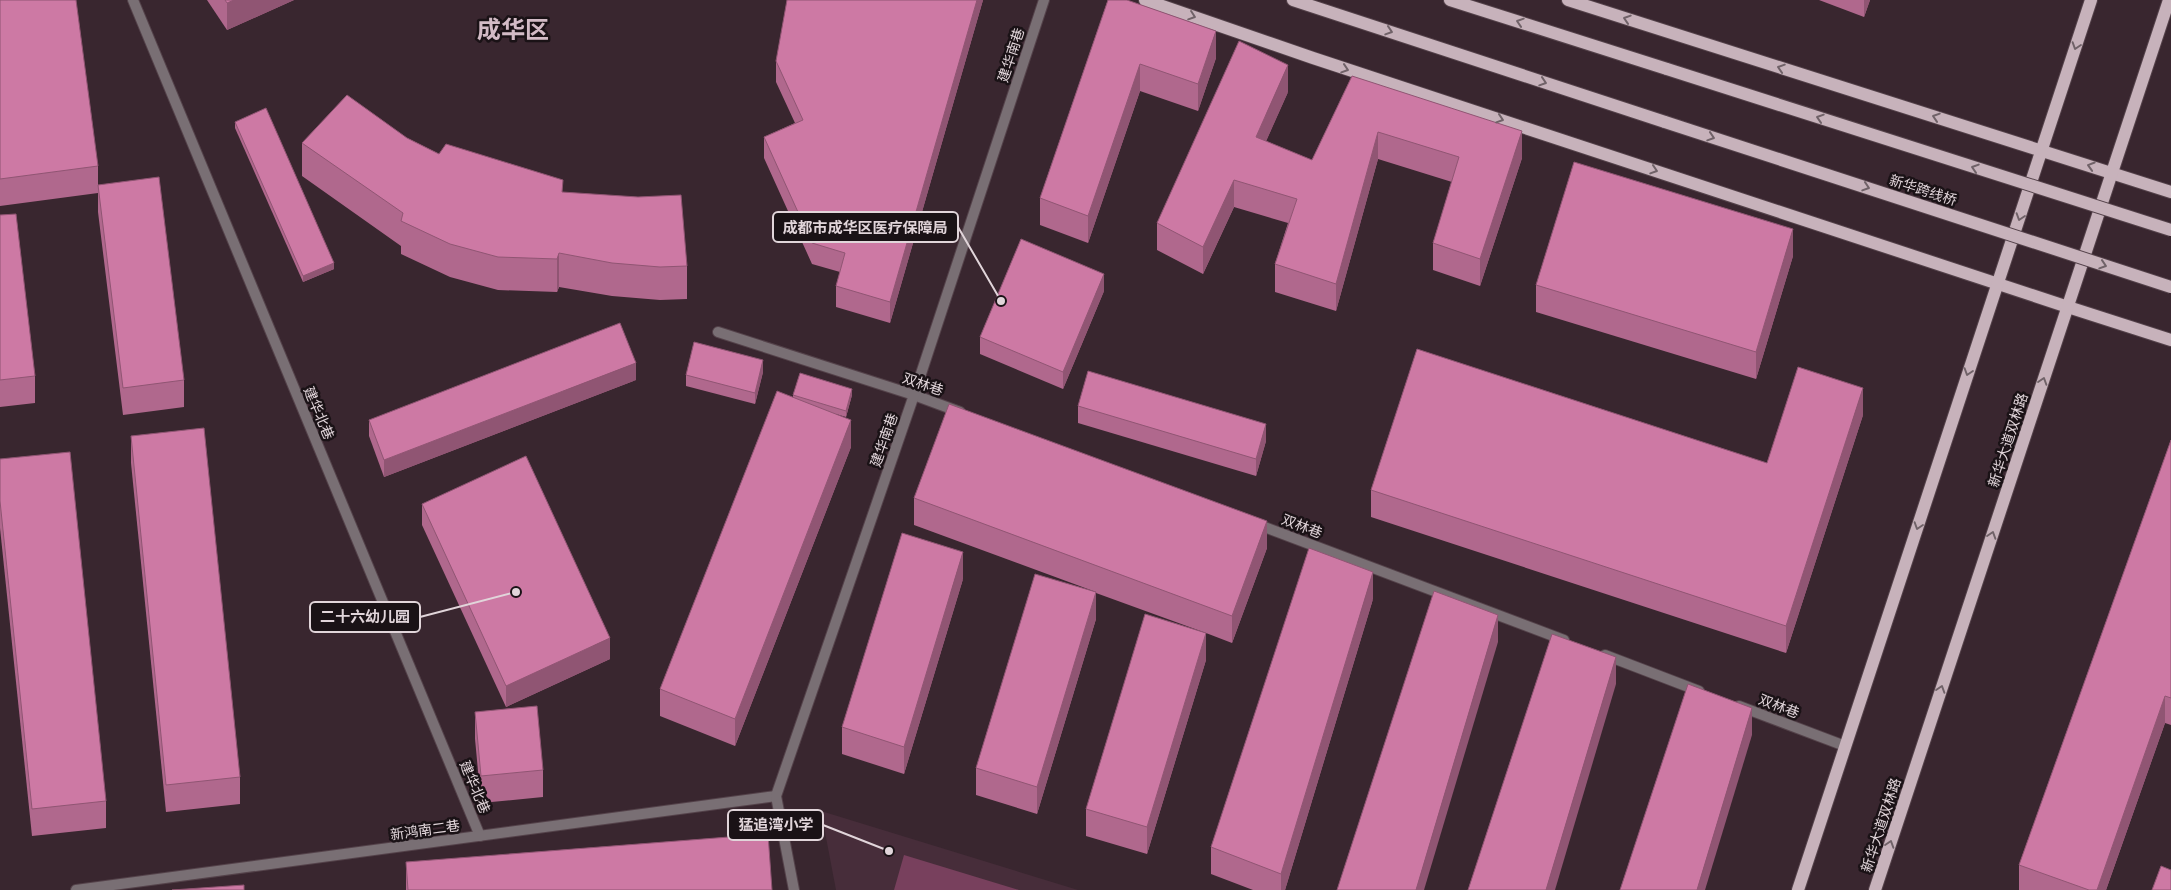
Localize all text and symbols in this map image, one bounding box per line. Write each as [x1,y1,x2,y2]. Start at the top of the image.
one-way arrow [1187,10,1195,20]
one-way arrow [1623,14,1631,24]
district label: 成华区 [477,16,549,44]
one-way arrow [1517,18,1525,28]
street label: 建华南巷 [995,26,1027,84]
one-way arrow [1384,26,1393,36]
one-way arrow [2072,42,2082,50]
one-way arrow [1341,63,1349,73]
one-way arrow [1778,64,1786,74]
one-way arrow [1539,76,1547,86]
one-way arrow [1933,113,1941,123]
one-way arrow [1495,114,1503,124]
one-way arrow [1816,114,1824,124]
one-way arrow [1707,131,1715,141]
one-way arrow [2088,162,2096,172]
one-way arrow [1971,163,1979,173]
one-way arrow [1649,164,1658,174]
street label: 新华跨线桥 [1887,172,1959,208]
one-way arrow [1861,182,1870,192]
callout: 成都市成华区医疗保障局 [773,212,958,242]
one-way arrow [2015,213,2025,221]
text: 成都市成华区医疗保障局 [782,219,948,237]
one-way arrow [2099,259,2107,269]
one-way arrow [1964,367,1974,375]
street label: 双林巷 [901,370,945,398]
one-way arrow [2037,377,2047,385]
street label: 建华北巷 [301,384,337,442]
street label: 新华大道双林路 [1985,391,2031,489]
street label: 建华南巷 [867,411,901,469]
street label: 双林巷 [1280,511,1324,541]
one-way arrow [1913,521,1923,530]
one-way arrow [1986,531,1996,540]
callout: 二十六幼儿园 [310,602,420,632]
text: 二十六幼儿园 [320,608,410,626]
one-way arrow [1936,686,1946,694]
street label: 双林巷 [1757,691,1801,721]
street label: 建华北巷 [457,758,493,816]
street label: 新华大道双林路 [1858,776,1904,874]
callout: 猛追湾小学 [728,810,823,840]
text: 猛追湾小学 [738,816,814,834]
street label: 新鸿南二巷 [389,817,461,843]
one-way arrow [1885,840,1895,848]

